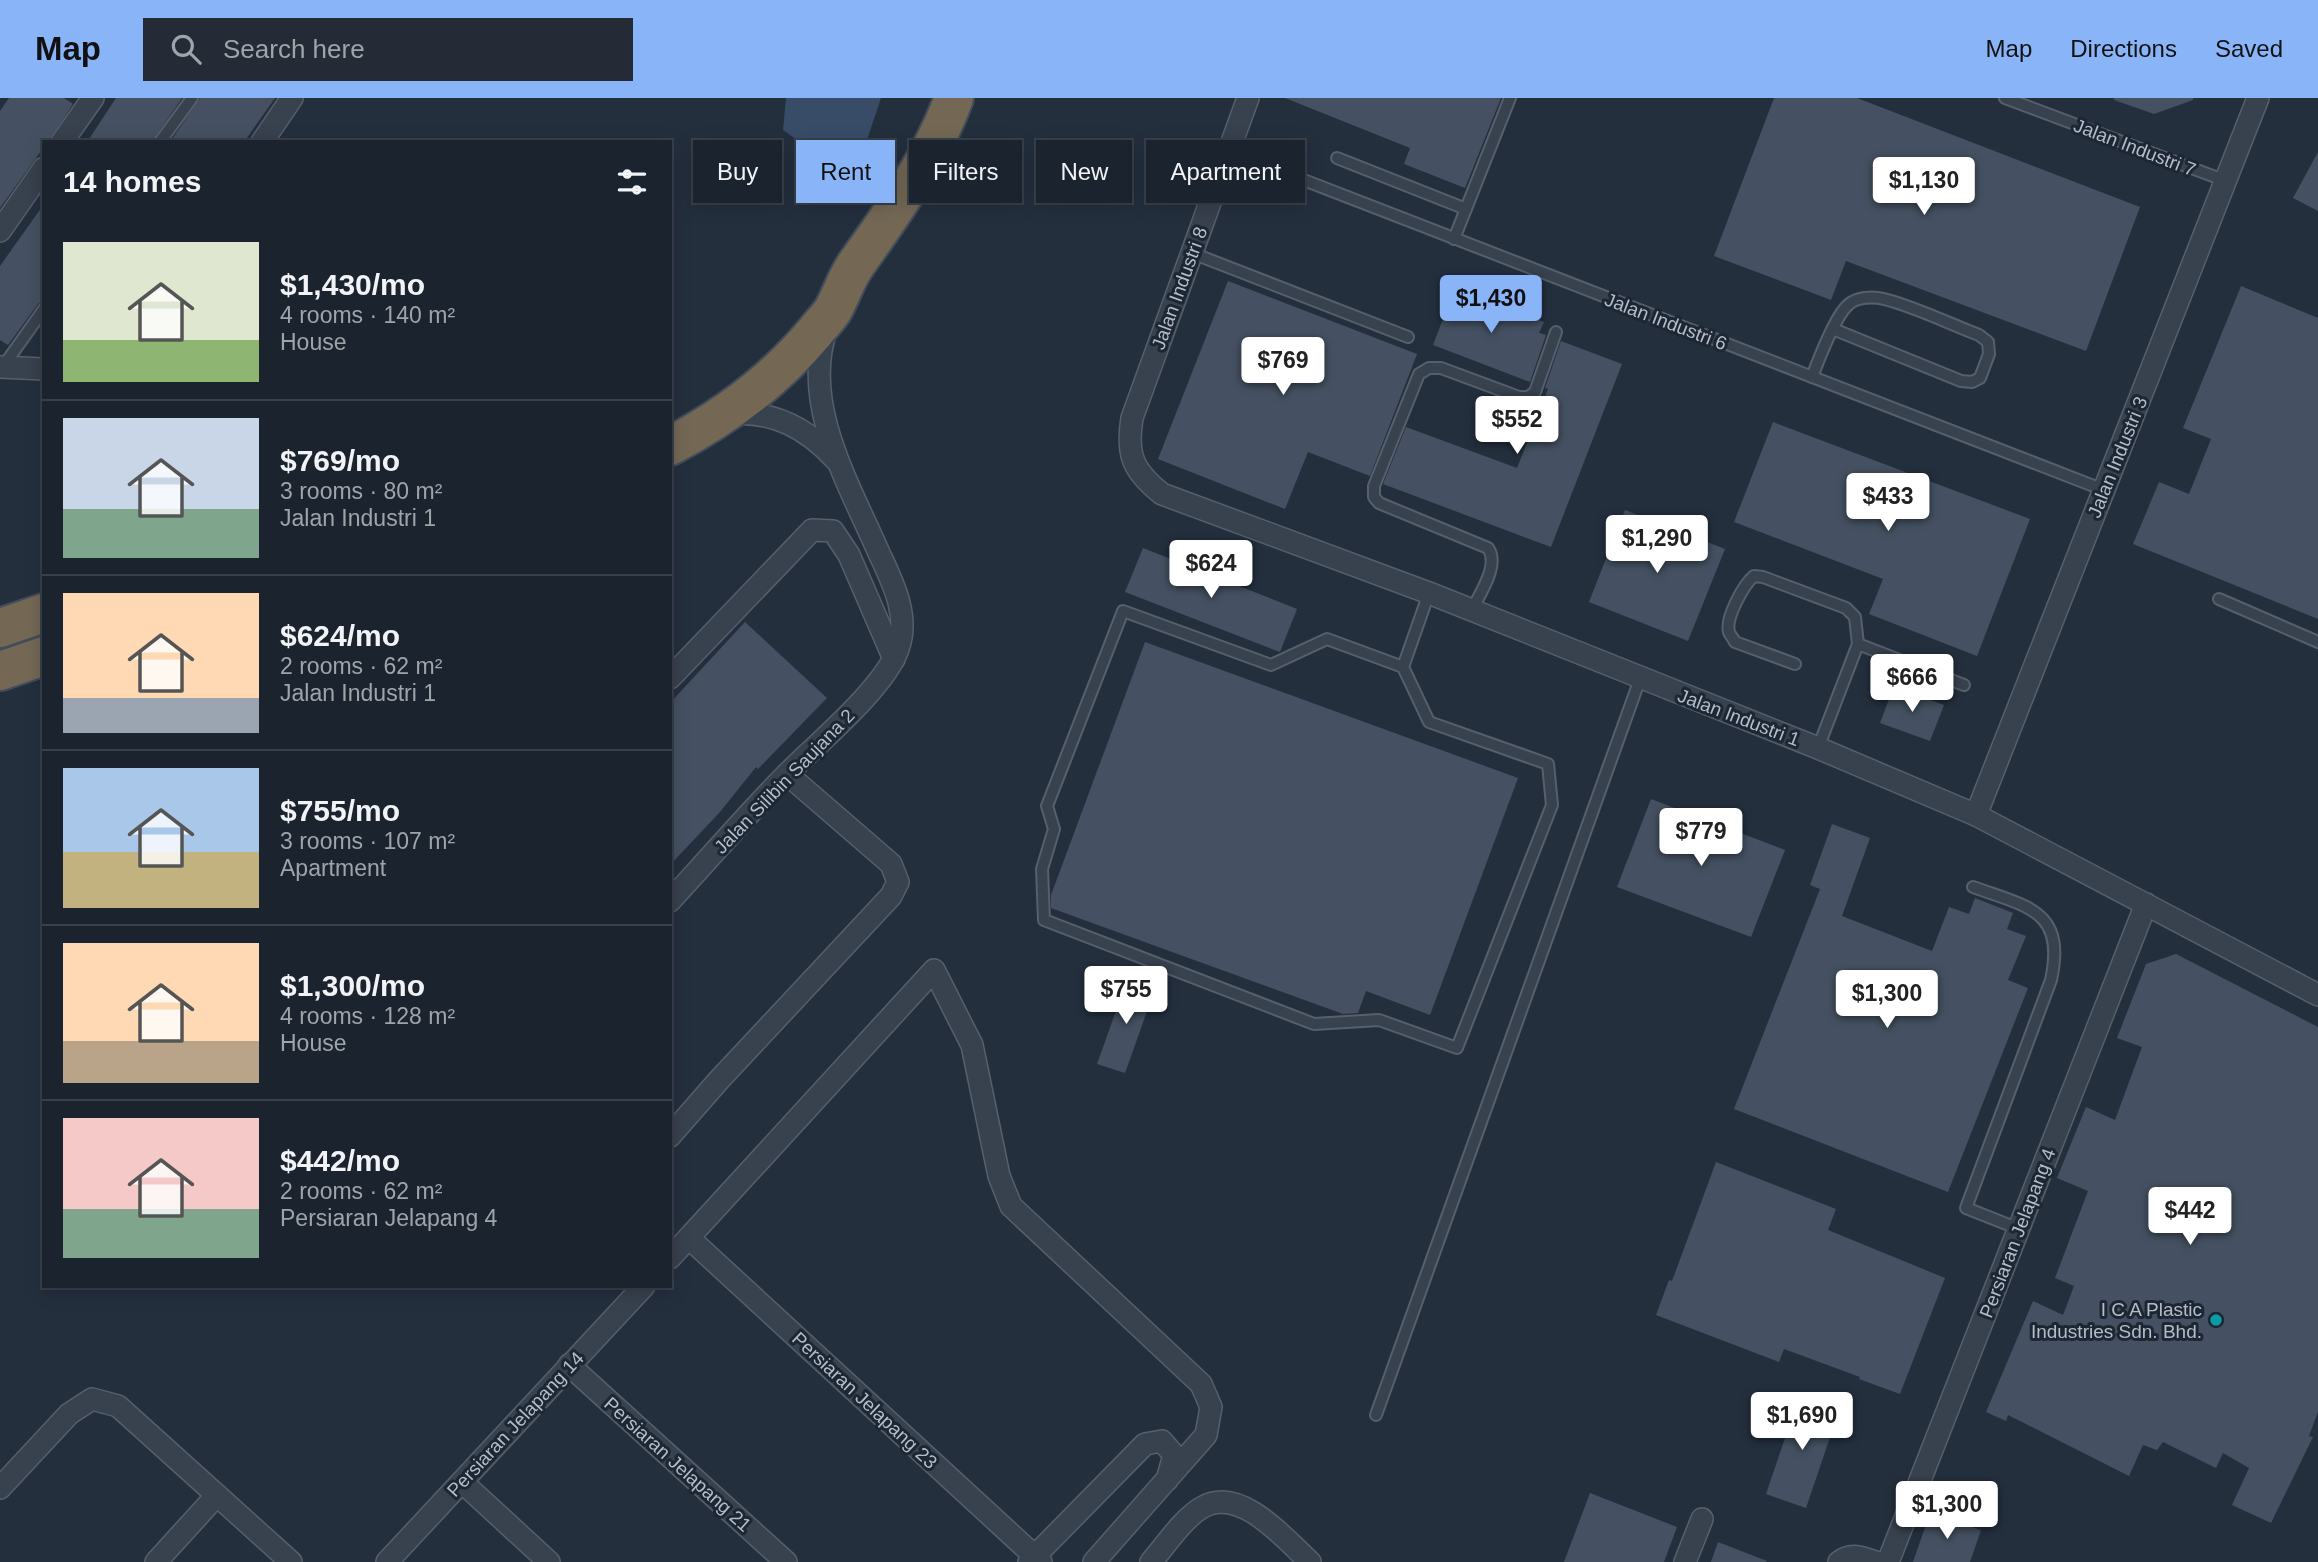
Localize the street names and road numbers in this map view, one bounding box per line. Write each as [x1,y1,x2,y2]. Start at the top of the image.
street label: Jalan Industri 7 [2071,115,2199,180]
street label: Jalan Industri 8 [1148,224,1211,352]
street label: Jalan Industri 6 [1602,289,1730,354]
street label: Jalan Industri 3 [2084,394,2151,521]
street label: Jalan Industri 1 [1675,685,1803,750]
street label: Jalan Silibin Saujana 2 [710,705,859,858]
street label: Persiaran Jelapang 4 [1975,1145,2060,1321]
street label: Persiaran Jelapang 23 [788,1328,941,1473]
street label: Persiaran Jelapang 14 [443,1347,588,1501]
street label: Persiaran Jelapang 21 [600,1393,755,1536]

